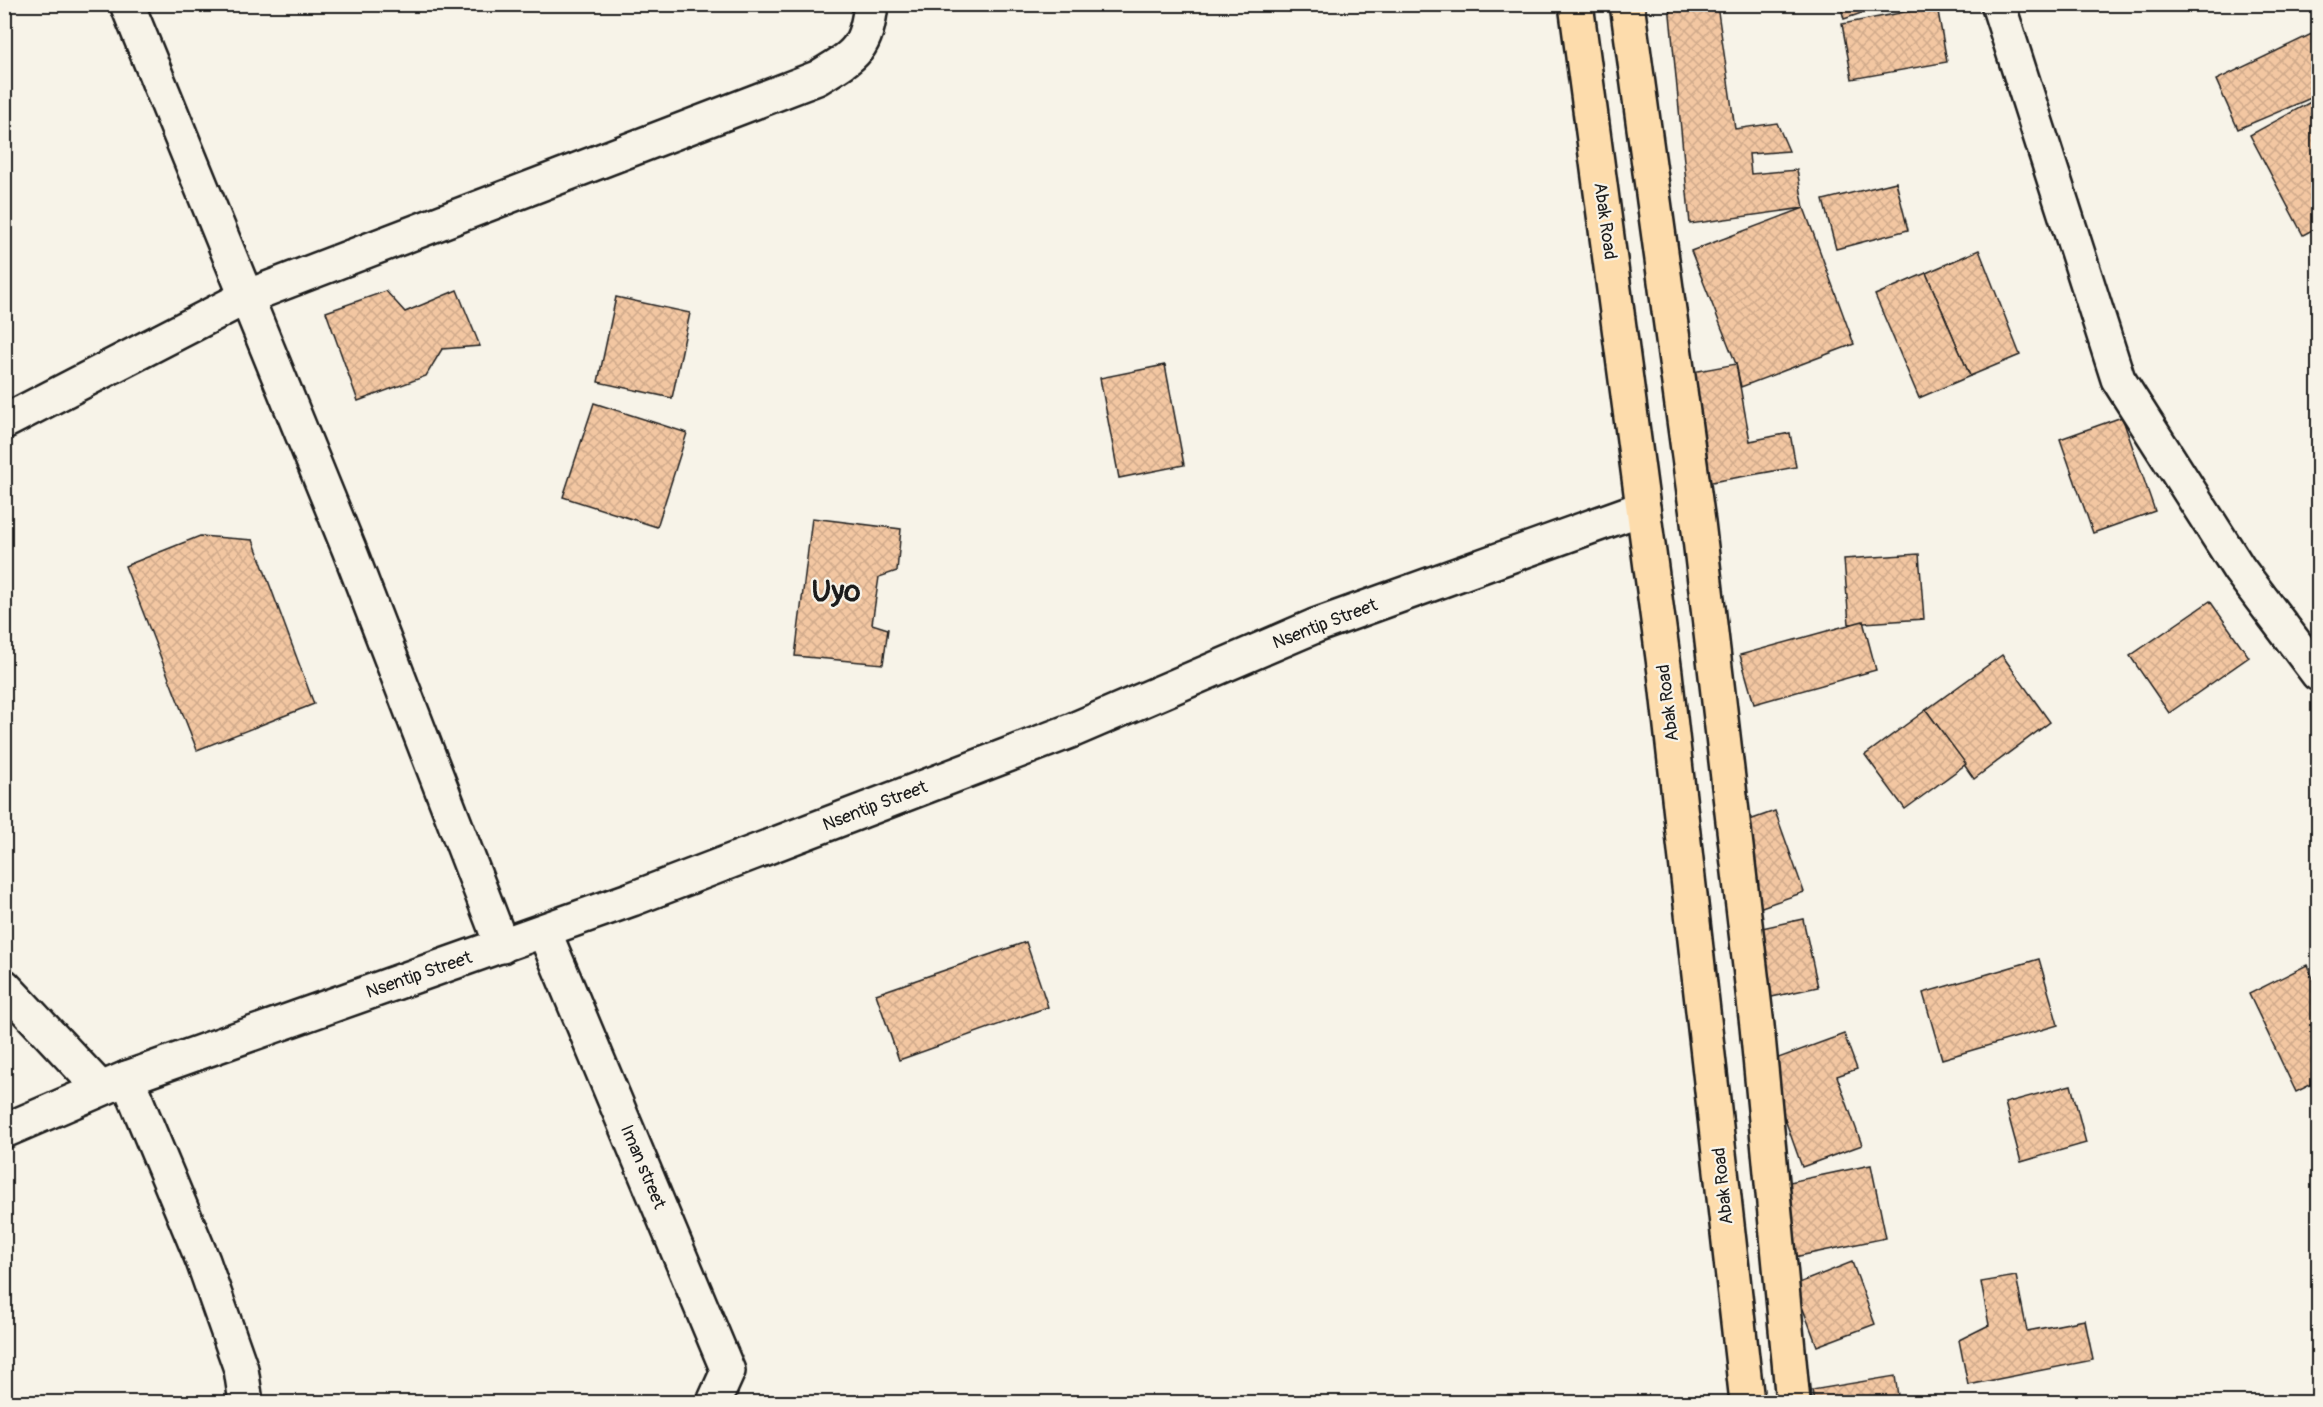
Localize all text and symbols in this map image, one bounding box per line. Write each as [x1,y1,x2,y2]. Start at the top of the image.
street label: Abak Road [1588,181,1622,261]
district label: Uyo [812,573,860,610]
street label: Nsentip Street [1269,593,1381,655]
street label: Abak Road [1652,663,1684,743]
street label: Nsentip Street [819,775,931,837]
street label: Nsentip Street [363,946,476,1004]
street label: Iman street [615,1121,671,1213]
street label: Abak Road [1708,1146,1738,1226]

